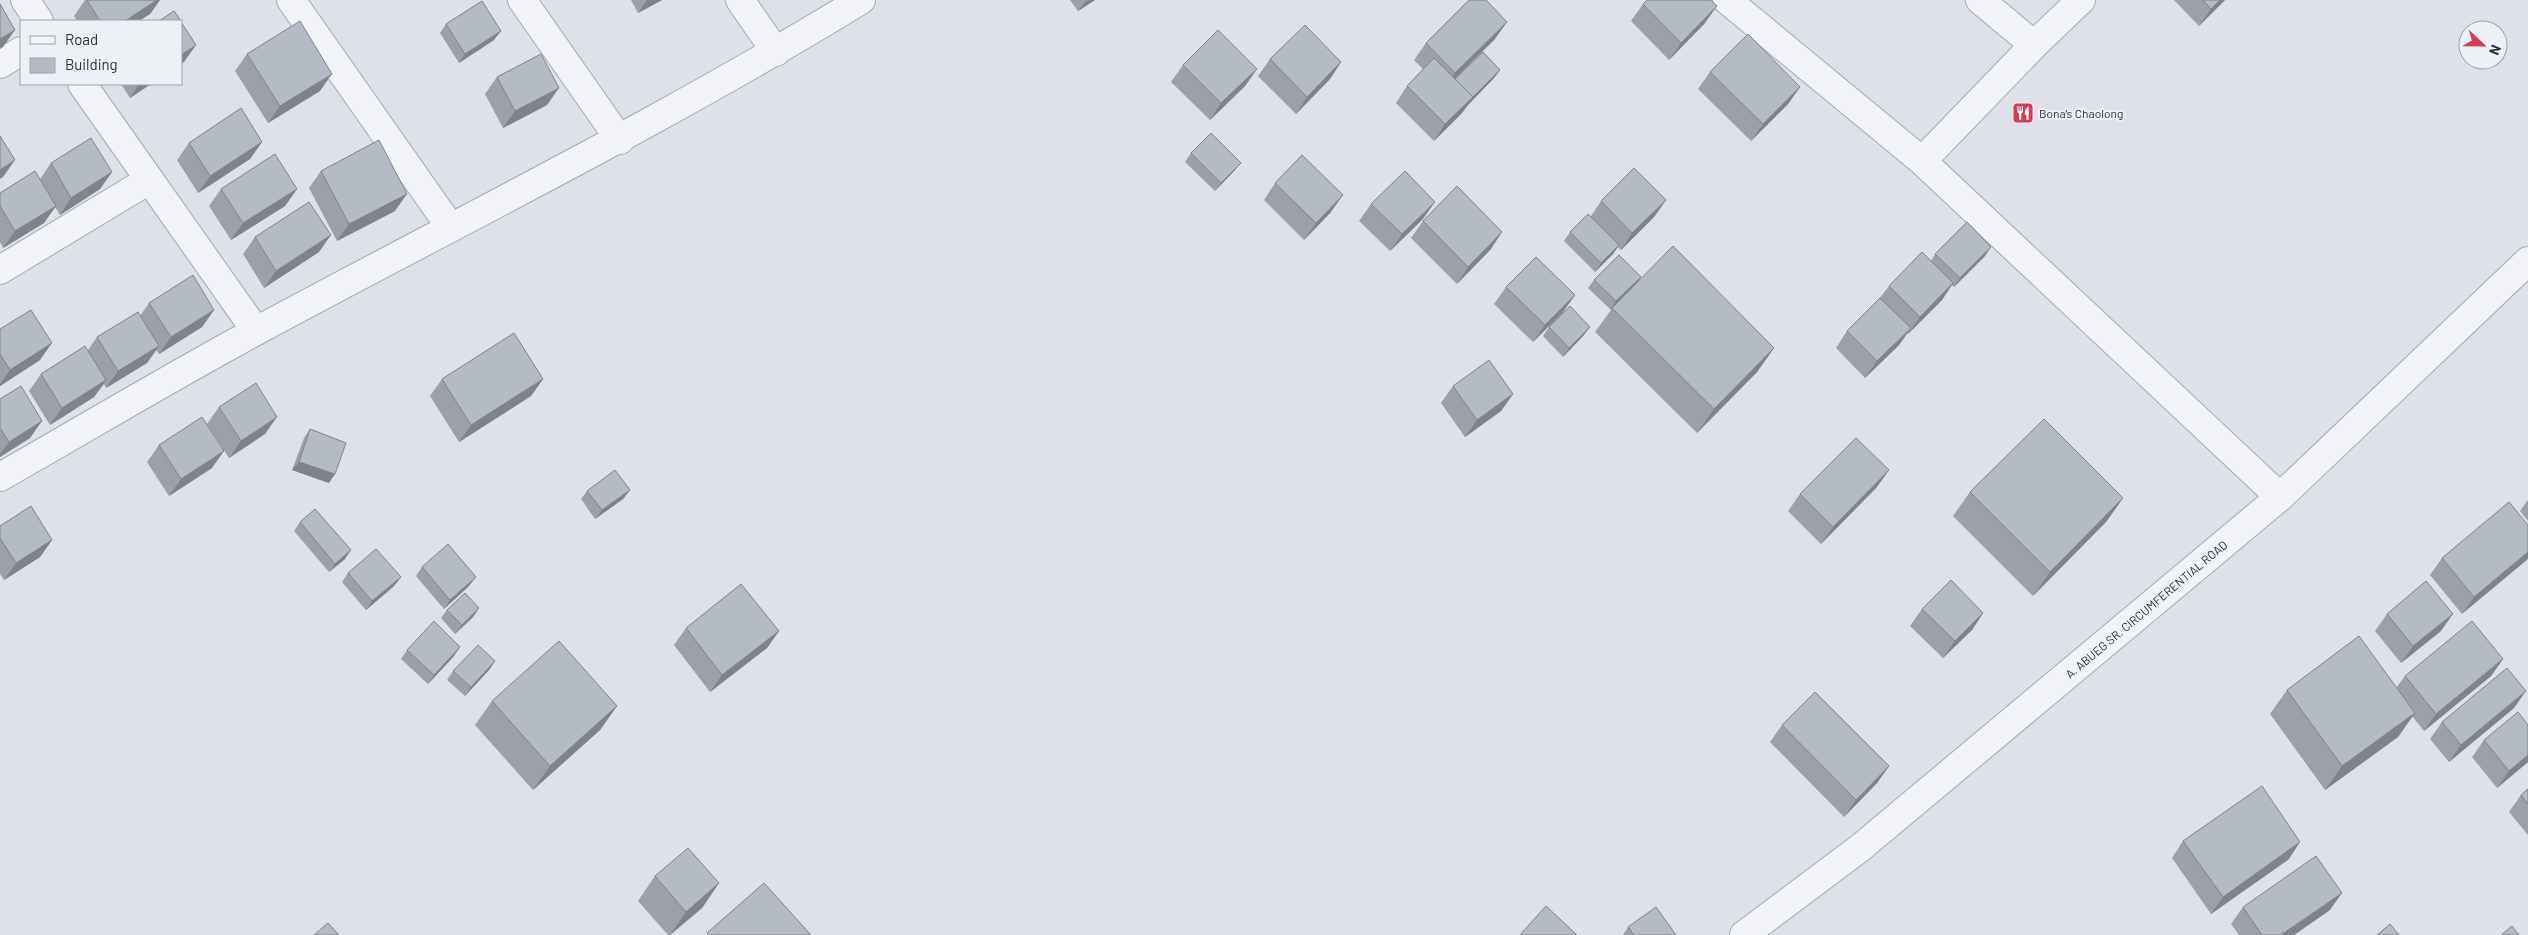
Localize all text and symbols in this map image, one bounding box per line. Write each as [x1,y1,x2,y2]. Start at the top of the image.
legend [20,20,182,85]
north arrow [2458,20,2508,70]
text: Road [65,30,98,48]
text: N [2486,43,2505,58]
text: Building [65,55,118,73]
restaurant icon: Bona’s Chaolong [2011,101,2035,125]
place label: Bona’s Chaolong [2039,106,2123,120]
street label: A. ABUEG SR. CIRCUMFERENTIAL ROAD [2062,537,2230,681]

